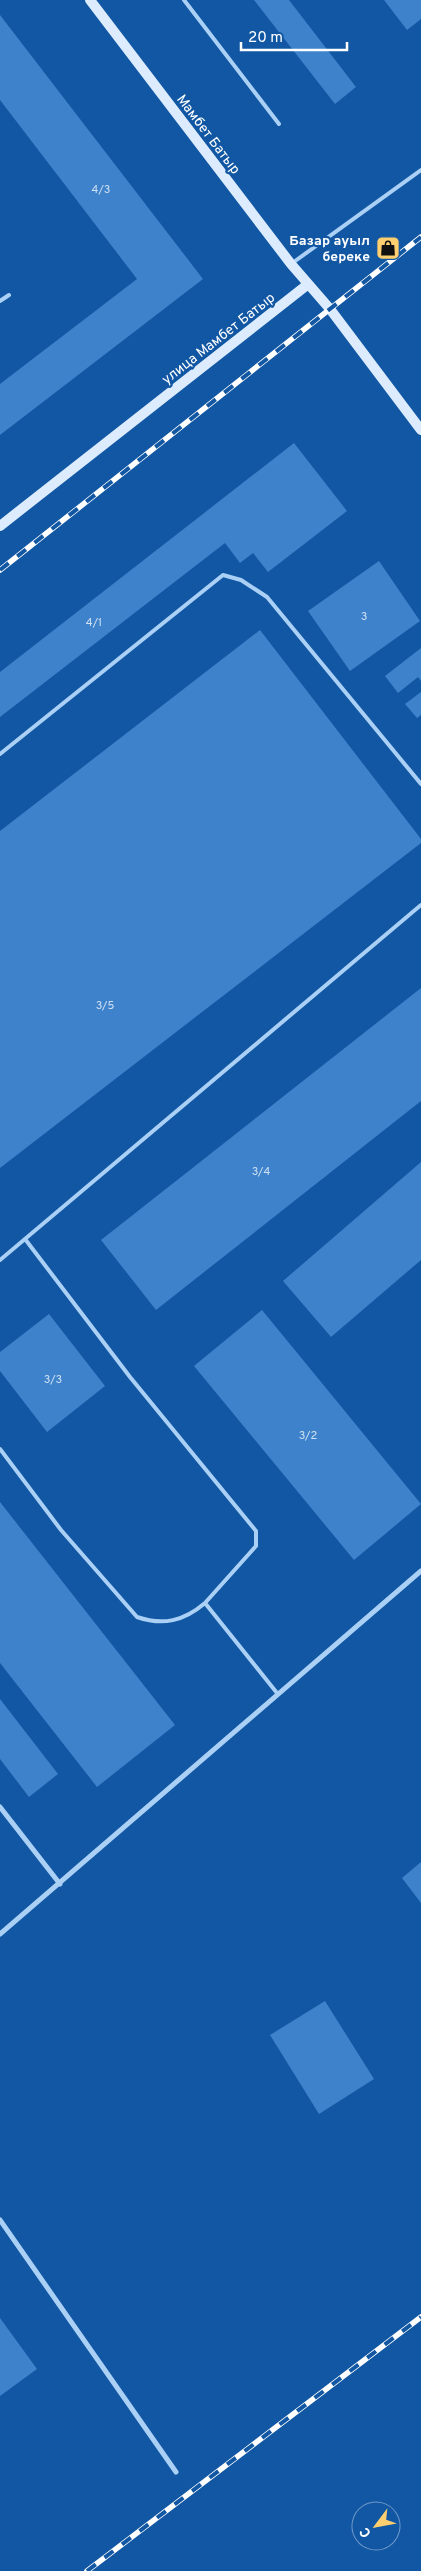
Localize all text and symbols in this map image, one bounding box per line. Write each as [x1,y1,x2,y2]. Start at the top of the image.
scale bar [241,20,347,52]
text: 20 m [248,29,283,48]
street label: Мамбет Батыр [172,92,243,178]
house number: 4/3 [92,183,110,197]
place label: Базар ауыл береке [289,233,370,266]
shop icon: Базар ауыл береке [375,235,401,261]
street label: улица Мамбет Батыр [159,290,279,389]
house number: 3 [361,610,367,624]
house number: 4/1 [86,616,102,630]
house number: 3/5 [96,999,114,1013]
house number: 3/4 [252,1165,270,1179]
house number: 3/3 [44,1373,62,1387]
house number: 3/2 [299,1429,317,1443]
north arrow [351,2501,401,2551]
text: С [357,2524,376,2540]

